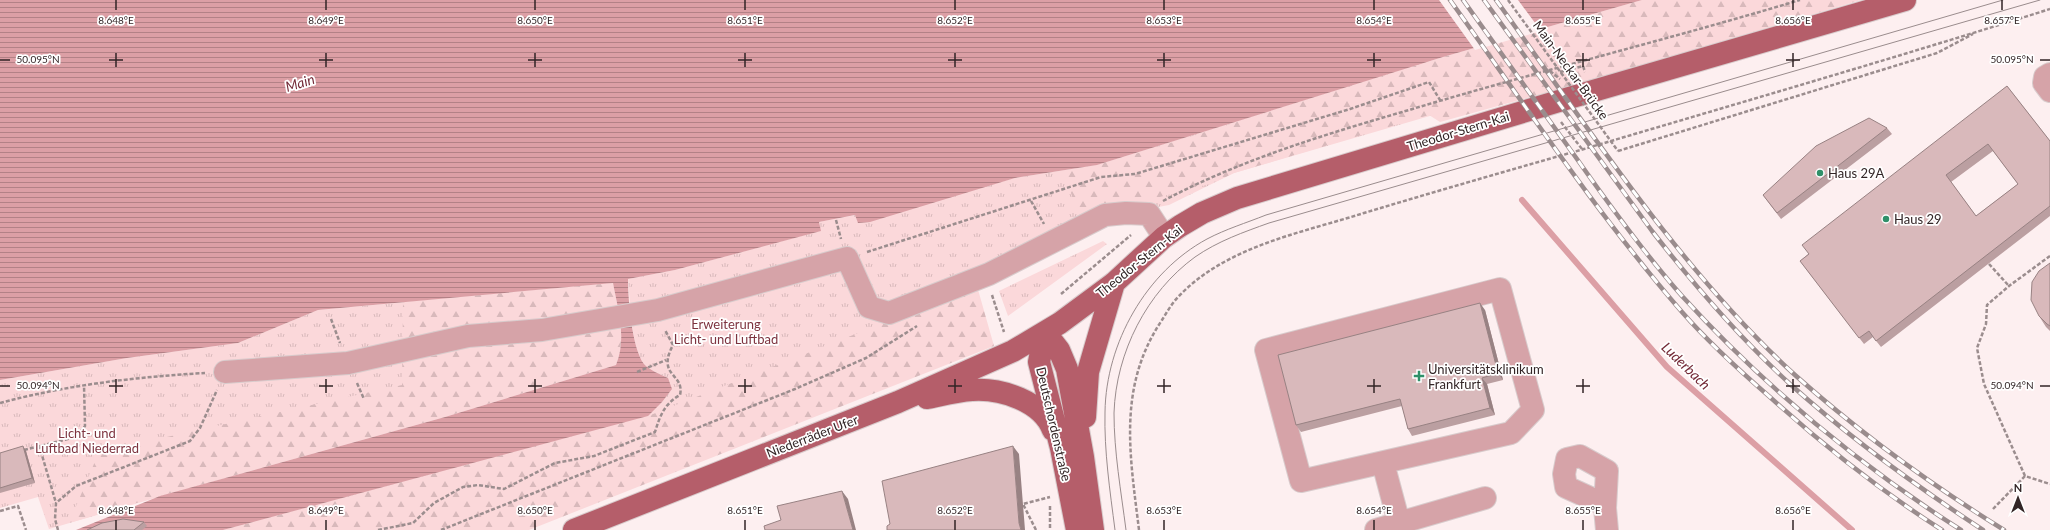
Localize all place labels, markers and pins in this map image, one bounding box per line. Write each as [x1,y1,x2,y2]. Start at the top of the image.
place label: Haus 29A [1828,165,1884,181]
marker: Haus 29A [1815,168,1825,178]
place label: Haus 29 [1894,211,1941,227]
marker: Haus 29 [1881,214,1891,224]
place label: Universitätsklinikum Frankfurt [1428,361,1544,392]
marker: Universitätsklinikum Frankfurt [1413,370,1425,382]

